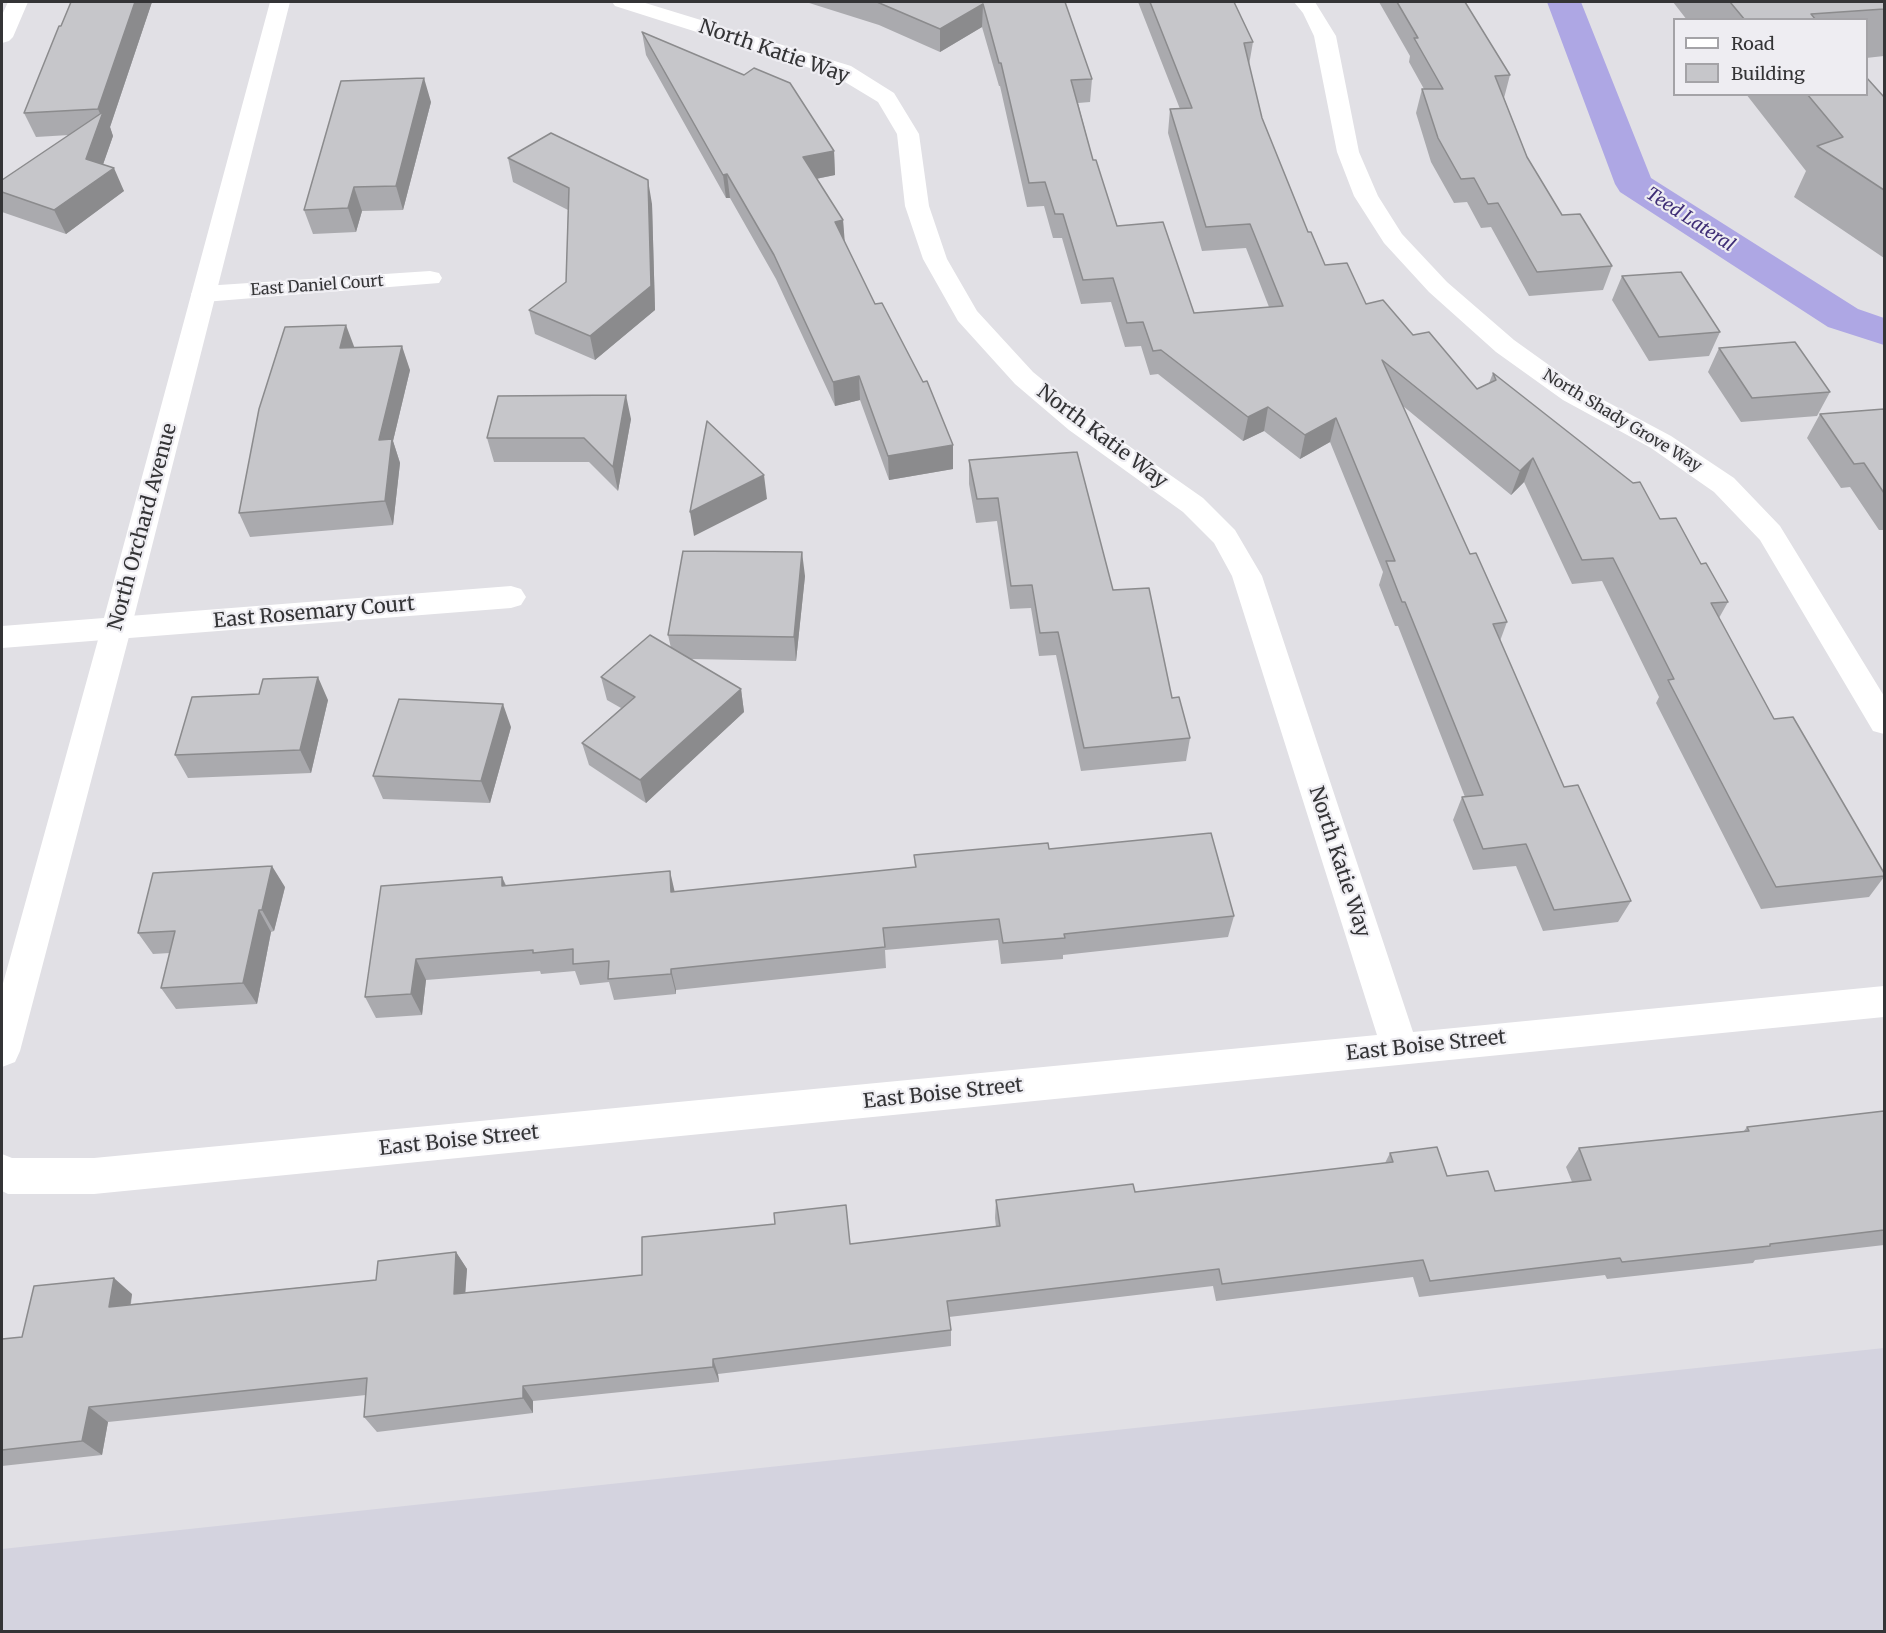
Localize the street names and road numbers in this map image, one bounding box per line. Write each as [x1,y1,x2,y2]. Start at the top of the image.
street label: North Katie Way [696,15,852,89]
street label: East Daniel Court [250,272,384,300]
street label: North Shady Grove Way [1539,366,1705,476]
street label: North Katie Way [1032,380,1172,494]
street label: North Orchard Avenue [104,421,182,633]
street label: East Rosemary Court [212,592,416,634]
street label: North Katie Way [1303,784,1375,940]
street label: East Boise Street [1345,1026,1507,1066]
street label: East Boise Street [862,1074,1024,1114]
street label: East Boise Street [378,1121,540,1161]

